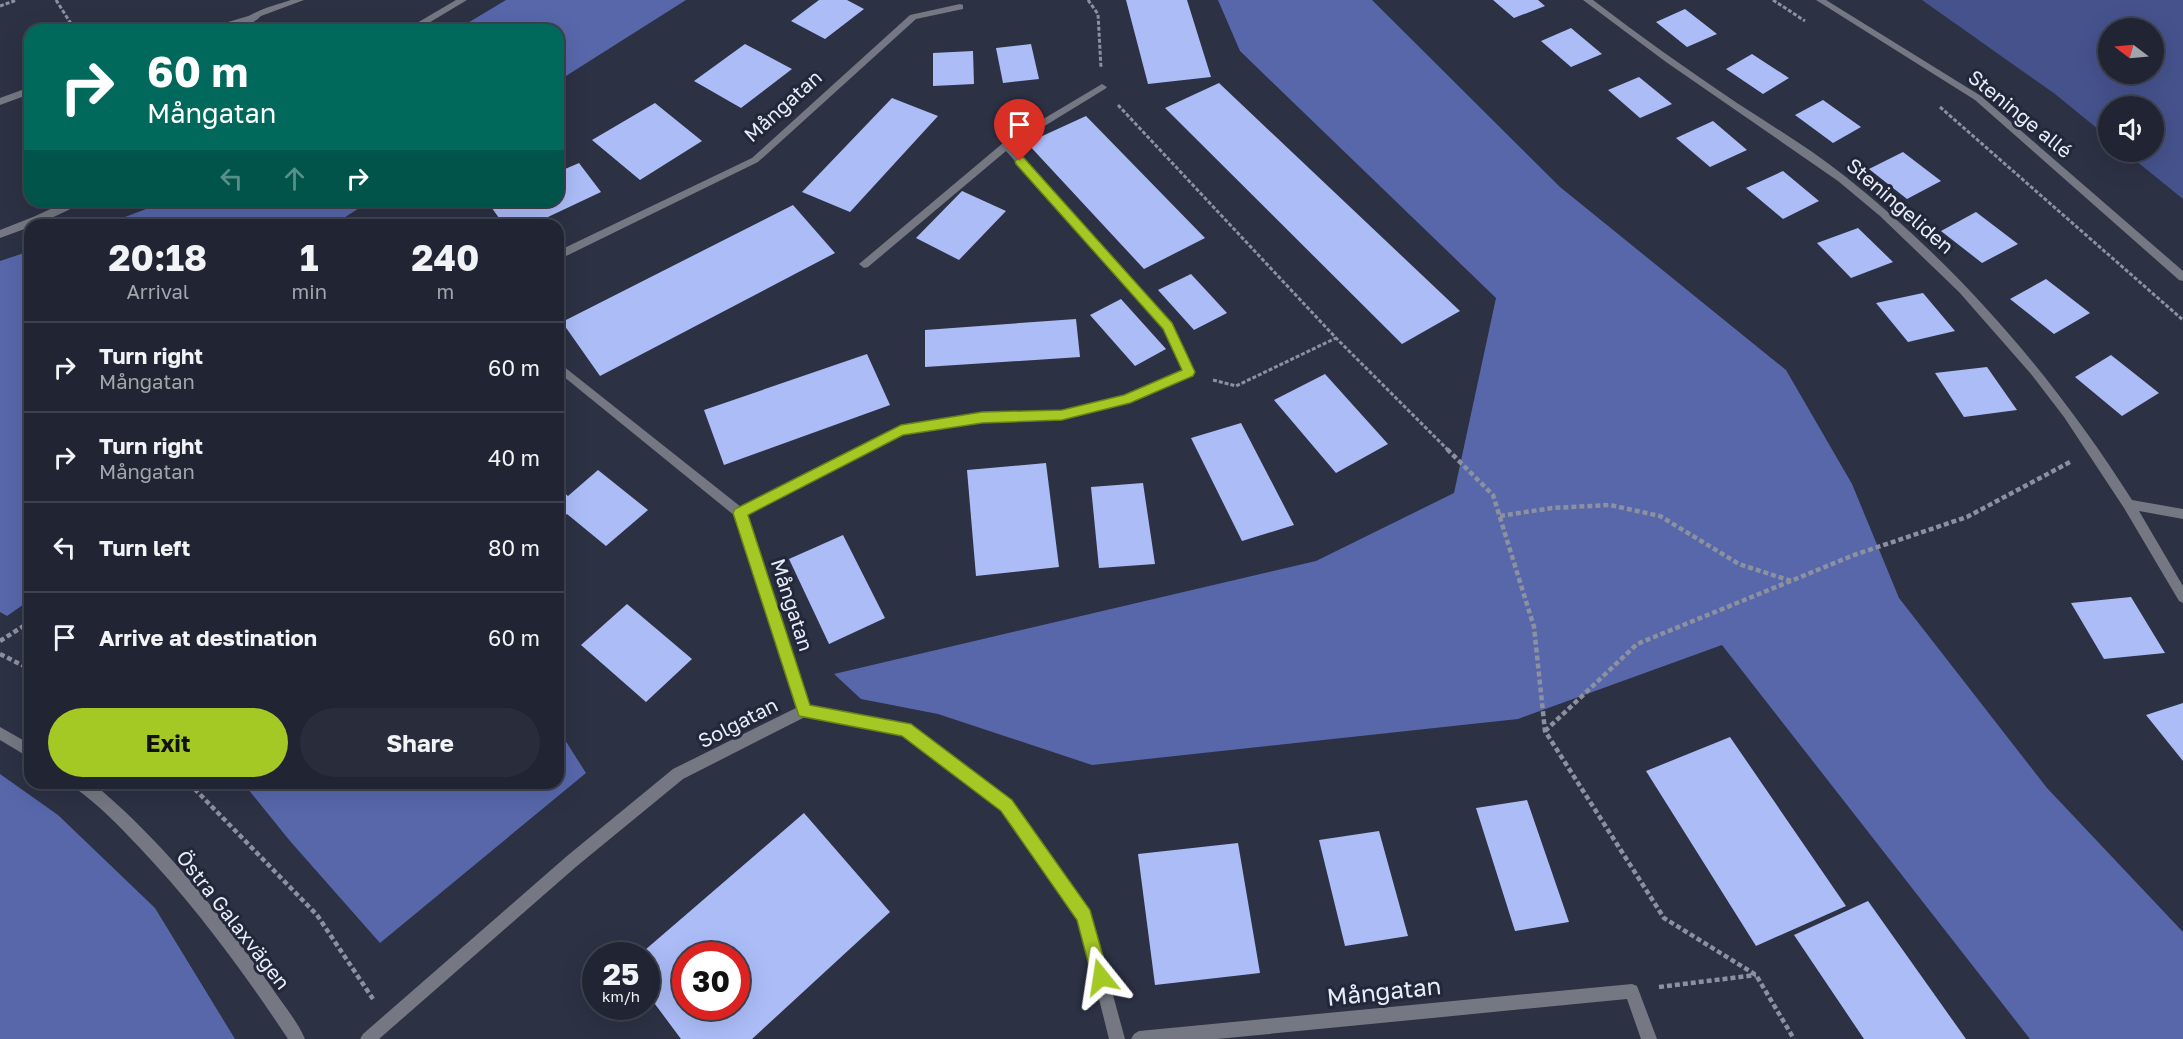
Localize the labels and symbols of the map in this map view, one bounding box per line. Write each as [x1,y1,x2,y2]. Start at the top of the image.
north arrow [2098,18,2164,84]
street label: Mångatan [739,64,826,146]
street label: Steninge allé [1964,64,2077,162]
pin [994,99,1045,161]
street label: Steningeliden [1842,152,1959,258]
street label: Mångatan [767,555,819,654]
street label: Solgatan [694,692,781,752]
street label: Östra Galaxvägen [172,845,296,994]
speed limit sign: 30 [672,942,750,1020]
position arrow [1069,945,1133,1009]
street label: Mångatan [1325,970,1443,1011]

